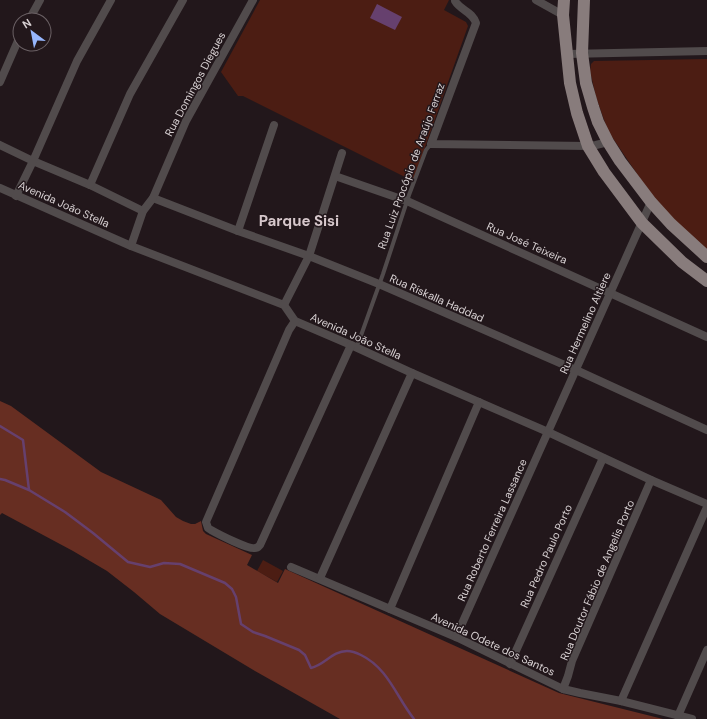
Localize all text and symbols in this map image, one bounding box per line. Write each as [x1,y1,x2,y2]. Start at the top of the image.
north arrow [12,12,52,52]
text: N [20,15,34,32]
street label: Rua Domingos Diegues [162,29,228,139]
street label: Rua Luiz Procópio de Araújo Ferraz [374,81,448,251]
street label: Avenida João Stella [16,178,112,230]
district label: Parque Sisi [259,211,339,231]
street label: Rua José Teixeira [485,219,569,267]
street label: Rua Hermelino Altiere [556,270,614,376]
street label: Rua Riskalla Haddad [388,271,486,325]
street label: Avenida João Stella [308,310,404,362]
street label: Rua Roberto Ferreira Lassance [454,457,530,603]
street label: Rua Doutor Fábio de Angelis Porto [557,498,637,662]
street label: Rua Pedro Paulo Porto [517,502,575,610]
street label: Avenida Odete dos Santos [429,609,557,679]

